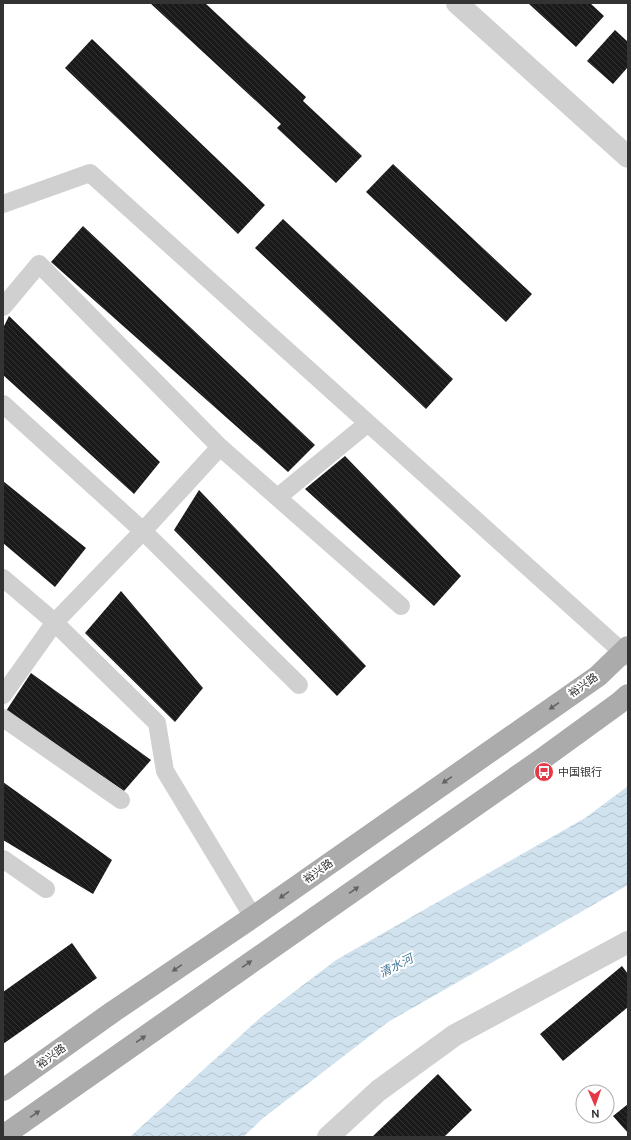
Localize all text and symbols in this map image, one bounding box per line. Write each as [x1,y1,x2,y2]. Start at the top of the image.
street label: 裕兴路 [565,670,601,700]
one-way arrow [549,702,559,710]
bus stop icon: 中国银行 [533,761,555,783]
place label: 中国银行 [558,765,602,779]
one-way arrow [442,776,453,784]
street label: 裕兴路 [300,856,336,886]
one-way arrow [349,886,359,894]
one-way arrow [279,891,289,899]
water label: 清水河 [376,950,417,981]
one-way arrow [242,960,252,968]
one-way arrow [171,965,182,972]
one-way arrow [136,1035,146,1043]
street label: 裕兴路 [34,1041,68,1071]
north arrow [575,1084,615,1124]
text: N [591,1107,600,1121]
one-way arrow [30,1110,40,1118]

